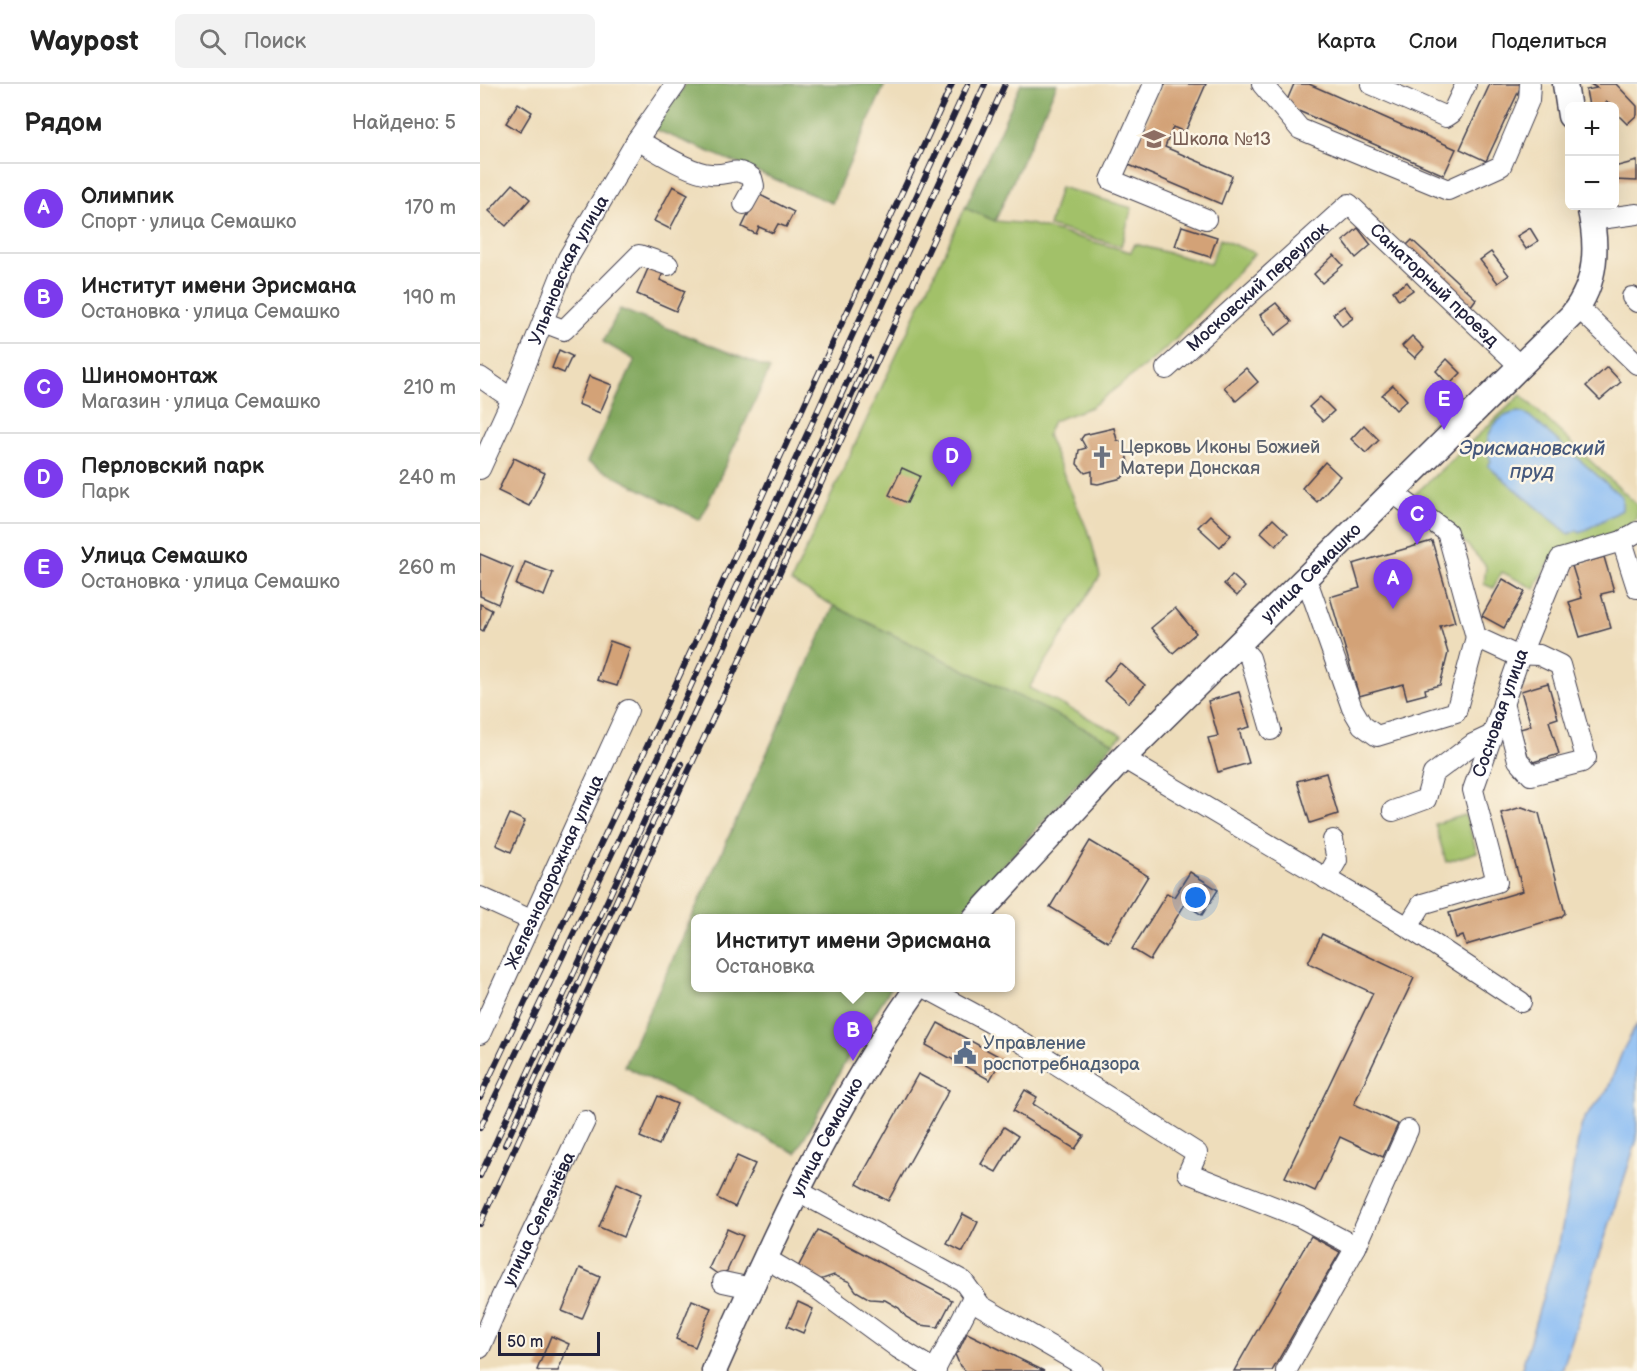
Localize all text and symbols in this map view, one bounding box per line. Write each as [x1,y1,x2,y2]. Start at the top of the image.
search box [175,14,595,68]
text: Waypost [30,25,139,58]
icon: search [196,25,229,58]
text: Поиск [244,28,306,55]
text: Карта [1317,29,1376,54]
text: Слои [1409,29,1458,54]
text: Поделиться [1491,29,1607,54]
map controls [1565,102,1619,210]
button: + [1565,102,1619,156]
text: Рядом [24,108,102,139]
text: Найдено: 5 [352,111,456,135]
school or university icon: Школа №13 [1141,126,1167,152]
place label: Школа №13 [1172,129,1271,150]
button: − [1565,156,1619,210]
text: Олимпик [81,183,174,210]
street label: Ульяновская улица [524,191,613,348]
text: A [37,196,50,220]
text: 170 m [405,196,456,220]
text: Спорт · улица Семашко [81,210,296,234]
street label: Московский переулок [1182,217,1333,356]
street label: Санаторный проезд [1366,219,1503,351]
text: Институт имени Эрисмана [81,273,356,300]
text: B [36,286,51,310]
text: 190 m [403,286,456,310]
text: Остановка · улица Семашко [81,300,340,324]
text: Шиномонтаж [81,363,217,390]
text: C [36,376,51,400]
text: 210 m [403,376,456,400]
pin: E [1424,380,1464,430]
text: Магазин · улица Семашко [81,390,320,414]
place label: Церковь Иконы Божией Матери Донская [1120,437,1320,479]
water label: Эрисмановский пруд [1459,437,1606,484]
pin: D [932,438,972,487]
church icon: Церковь Иконы Божией Матери Донская [1089,444,1115,470]
text: Перловский парк [81,453,264,480]
text: D [37,466,50,490]
text: 240 m [399,466,456,490]
text: Парк [81,480,130,504]
pin: C [1398,496,1436,545]
street label: улица Семашко [1257,519,1365,626]
text: Улица Семашко [81,543,248,570]
text: E [37,556,50,580]
text: 260 m [398,556,456,580]
pin: A [1374,560,1412,609]
text: Остановка · улица Семашко [81,570,340,594]
street label: Сосновая улица [1468,645,1533,780]
street label: Железнодорожная улица [500,771,608,973]
your location [1181,883,1210,912]
popup [691,914,1015,992]
text: Институт имени Эрисмана [715,928,991,955]
text: Остановка [715,955,815,979]
pin: B [834,1012,872,1061]
place label: Управление роспотребнадзора [983,1033,1140,1075]
public building icon: Управление роспотребнадзора [952,1040,978,1066]
street label: улица Семашко [786,1074,867,1200]
street label: улица Селезнёва [498,1148,580,1289]
scale bar [498,1329,600,1356]
text: 50 m [507,1333,543,1352]

